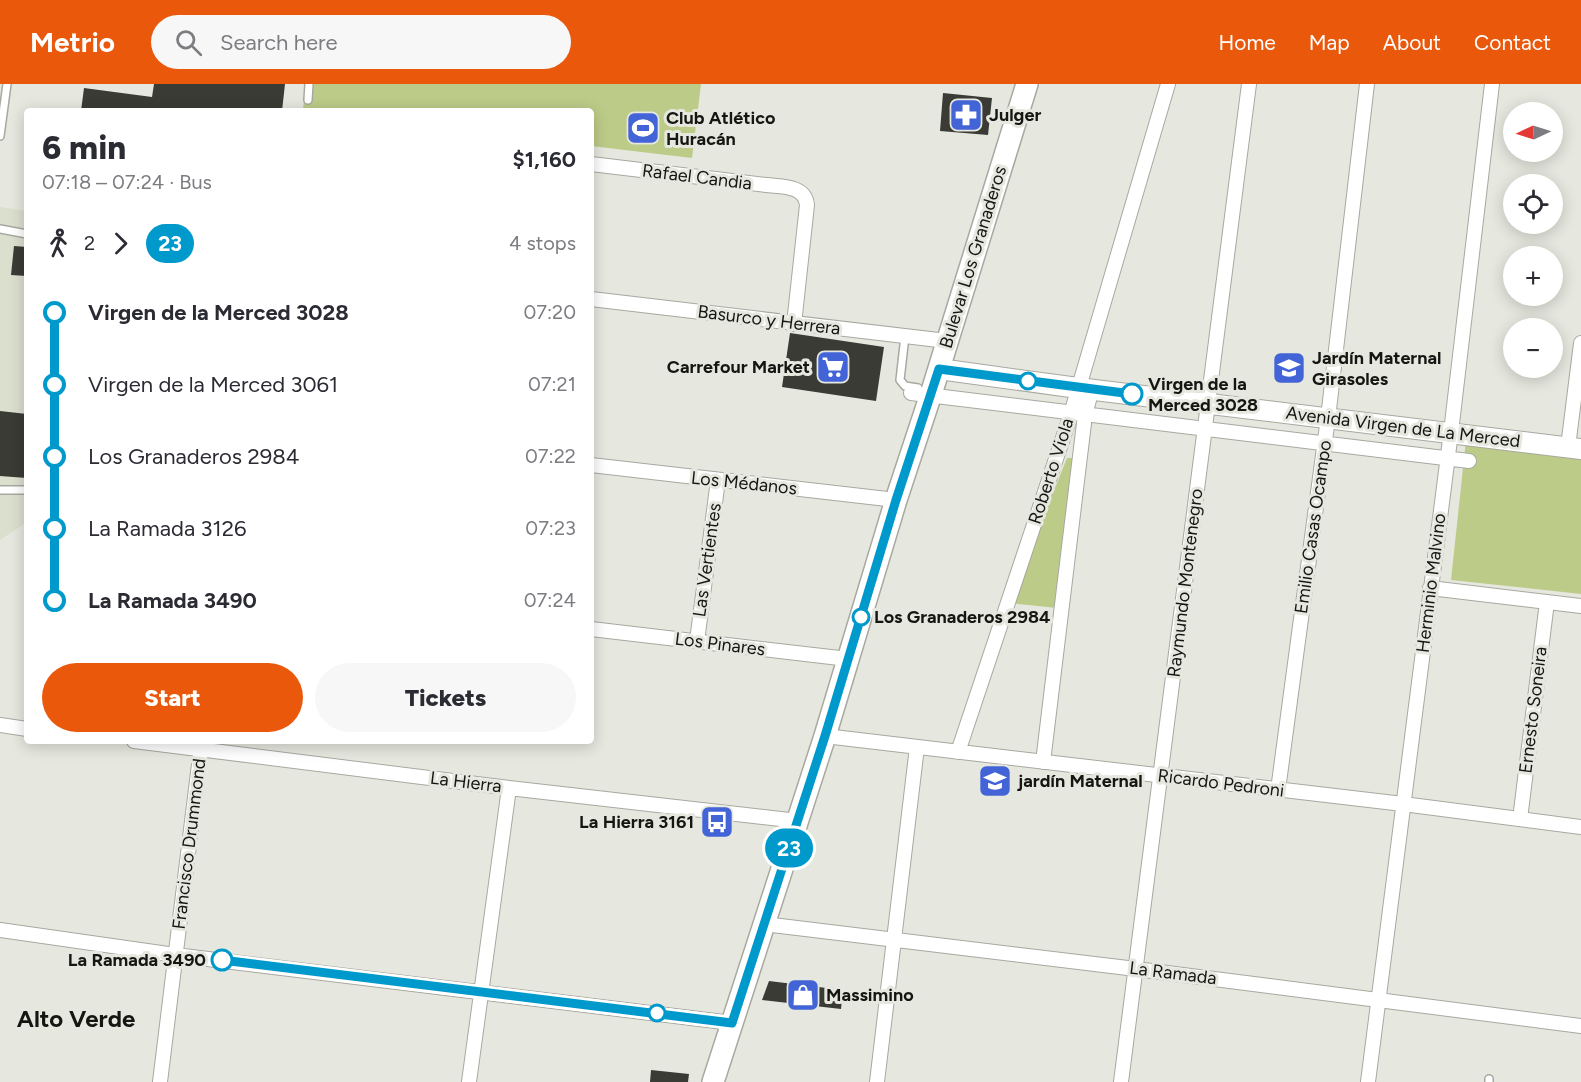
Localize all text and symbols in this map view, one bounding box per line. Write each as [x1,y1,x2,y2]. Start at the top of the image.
search box [151,15,571,69]
text: Metrio [30,25,115,59]
icon: search [172,26,205,59]
text: Search here [220,29,338,56]
text: Home [1219,30,1276,55]
text: Map [1309,30,1350,55]
text: About [1383,30,1441,55]
text: Contact [1474,30,1551,55]
pharmacy icon: Julger [948,97,984,133]
north arrow [1503,102,1563,162]
map controls [1503,102,1563,378]
place label: Julger [989,104,1041,126]
place label: Club Atlético Huracán [666,107,776,150]
sports icon: Club Atlético Huracán [625,110,661,146]
text: 6 min [42,128,126,167]
text: $1,160 [513,146,576,173]
street label: Rafael Candia [641,159,753,195]
street label: Bulevar Los Granaderos [935,163,1011,351]
text: 07:18 – 07:24 · Bus [42,170,212,194]
button: locate [1503,174,1563,234]
icon: walk [42,227,75,260]
icon: forward [104,227,137,260]
text: 2 [84,231,95,255]
text: 23 [158,231,182,256]
text: 4 stops [509,231,576,255]
button: + [1503,246,1563,306]
text: Virgen de la Merced 3028 [88,299,349,326]
text: 07:20 [523,300,576,324]
street label: Basurco y Herrera [696,300,842,340]
button: − [1503,318,1563,378]
place label: Jardín Maternal Girasoles [1312,347,1441,390]
supermarket icon: Carrefour Market [815,349,851,385]
school or university icon: Jardín Maternal Girasoles [1271,350,1307,386]
place label: Carrefour Market [667,356,810,378]
text: Virgen de la Merced 3061 [88,371,338,398]
text: 07:21 [528,372,576,396]
unlabelled marker [1019,372,1037,390]
place label: Virgen de la Merced 3028 [1148,373,1258,416]
marker: Virgen de la Merced 3028 [1121,383,1143,405]
street label: Avenida Virgen de La Merced [1285,402,1521,452]
street label: Roberto Viola [1024,415,1078,527]
street label: Emilio Casas Ocampo [1290,439,1336,615]
text: Los Granaderos 2984 [88,443,299,470]
text: 07:22 [525,444,576,468]
street label: Los Médanos [690,467,798,499]
street label: Raymundo Montenegro [1163,487,1207,679]
street label: Las Vertientes [688,502,726,618]
street label: Herminio Malvino [1412,512,1450,654]
text: La Ramada 3126 [88,515,246,542]
text: 07:23 [525,516,576,540]
text: La Ramada 3490 [88,587,257,614]
text: 07:24 [524,588,576,612]
place label: Los Granaderos 2984 [874,606,1050,628]
marker: Los Granaderos 2984 [852,608,870,626]
street label: Los Pinares [674,628,766,660]
street label: Ernesto Soneira [1514,645,1552,775]
button: Start [42,663,303,732]
button: Tickets [315,663,576,732]
street label: Francisco Drummond [168,757,210,931]
school or university icon: jardín Maternal [977,763,1013,799]
street label: Ricardo Pedroni [1157,764,1285,802]
street label: La Hierra [429,767,503,797]
place label: jardín Maternal [1016,770,1143,792]
bus stop icon: La Hierra 3161 [699,804,735,840]
place label: La Hierra 3161 [579,811,694,833]
line badge: 23 [762,828,816,867]
text: 23 [777,836,801,861]
place label: La Ramada 3490 [68,949,206,971]
marker: La Ramada 3490 [211,949,233,971]
street label: La Ramada [1128,957,1218,989]
shop icon: Massimino [785,977,821,1013]
place label: Massimino [826,984,914,1006]
district label: Alto Verde [17,1004,135,1033]
unlabelled marker [648,1004,666,1022]

